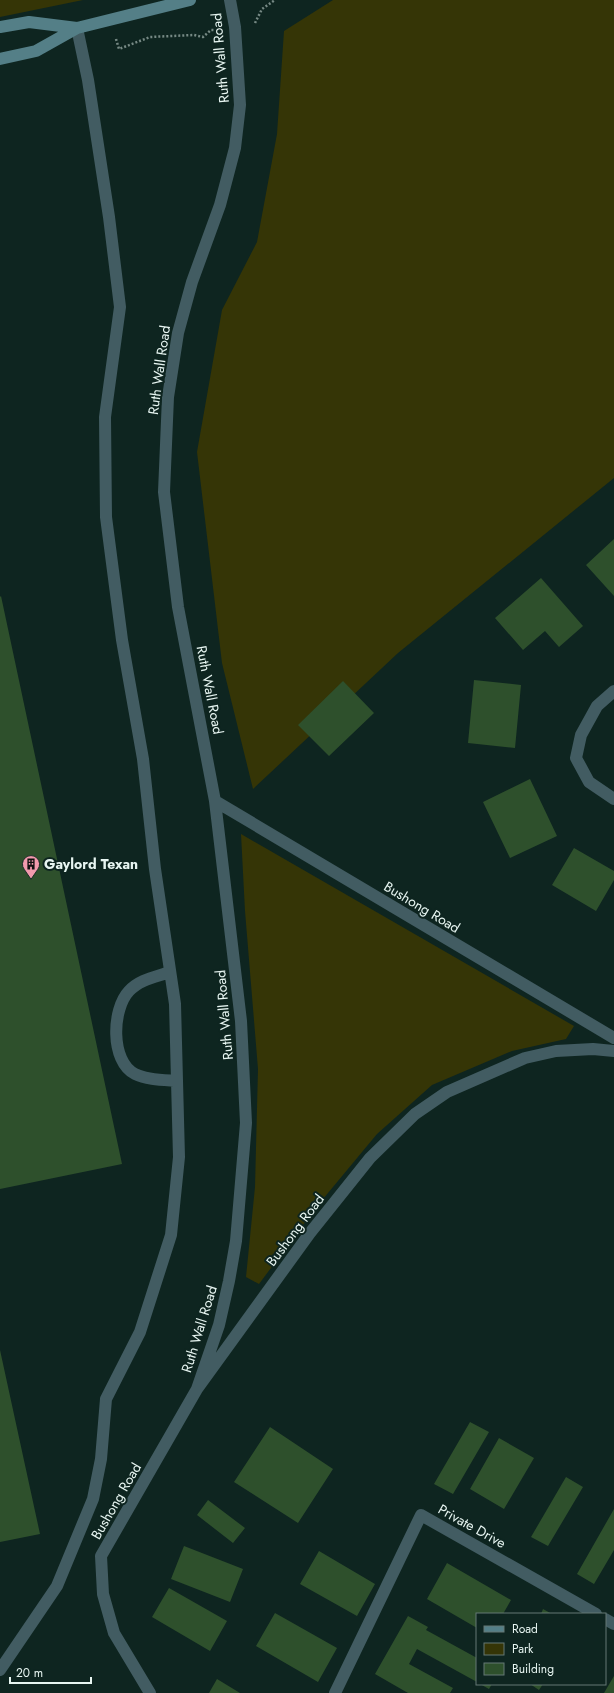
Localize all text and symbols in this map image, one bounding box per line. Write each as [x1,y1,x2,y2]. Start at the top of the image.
street label: Ruth Wall Road [206,12,234,104]
street label: Ruth Wall Road [143,324,175,416]
street label: Ruth Wall Road [192,644,228,736]
building icon: Gaylord Texan [21,854,41,879]
place label: Gaylord Texan [44,854,138,874]
street label: Bushong Road [380,876,464,938]
street label: Ruth Wall Road [210,969,238,1061]
street label: Bushong Road [261,1190,329,1270]
street label: Ruth Wall Road [176,1283,222,1375]
street label: Bushong Road [86,1459,146,1543]
street label: Private Drive [435,1499,509,1553]
legend [476,1613,606,1685]
text: Road [512,1620,538,1638]
text: Park [512,1640,534,1658]
scale bar [10,1659,91,1685]
text: Building [512,1660,554,1678]
text: 20 m [16,1664,43,1682]

